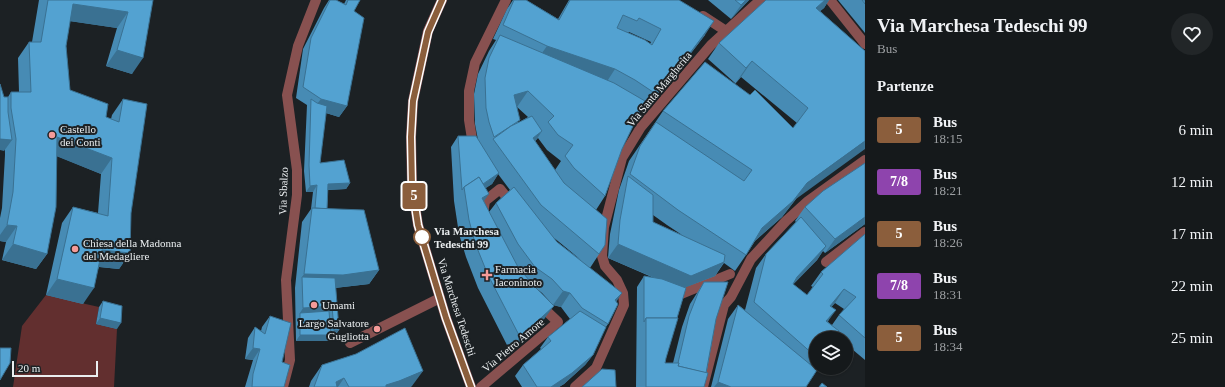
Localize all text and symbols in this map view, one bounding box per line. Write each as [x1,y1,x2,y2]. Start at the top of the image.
button: heart [1171,13,1213,55]
text: Via Marchesa Tedeschi 99 [877,15,1088,36]
text: Bus [877,41,897,56]
street label: Via Santa Margherita [624,49,694,129]
text: Partenze [877,78,934,94]
text: Bus [933,114,957,130]
text: 5 [896,122,903,137]
text: 6 min [1178,122,1213,138]
place label: Castello dei Conti [60,123,101,148]
marker: Castello dei Conti [47,130,57,140]
text: 18:15 [933,131,963,146]
street label: Via Sbalzo [276,166,290,215]
text: Bus [933,166,957,182]
text: 7/8 [890,174,908,189]
text: 12 min [1171,174,1213,190]
line badge: 5 [401,183,427,209]
text: 18:21 [933,183,963,198]
text: 5 [411,188,418,203]
text: Bus [933,218,957,234]
place label: Via Marchesa Tedeschi 99 [434,225,500,250]
text: 5 [896,226,903,241]
text: 17 min [1171,226,1213,242]
marker: Via Marchesa Tedeschi 99 [413,228,431,246]
text: 18:26 [933,235,963,250]
place label: Chiesa della Madonna del Medagliere [83,237,181,262]
marker: Chiesa della Madonna del Medagliere [70,244,80,254]
street label: Via Marchesa Tedeschi [435,257,479,357]
place label: Farmacia Iaconinoto [495,263,543,288]
marker: Farmacia Iaconinoto [482,270,492,280]
text: Bus [933,270,957,286]
text: 7/8 [890,278,908,293]
text: 22 min [1171,278,1213,294]
text: 18:31 [933,287,963,302]
place label: Umami [322,299,355,311]
marker: Umami [309,300,319,310]
street label: Via Pietro Amore [480,316,546,374]
place label: Largo Salvatore Gugliotta [299,317,369,342]
text: Bus [933,322,957,338]
marker: Largo Salvatore Gugliotta [372,324,382,334]
text: 5 [896,330,903,345]
text: 25 min [1171,330,1213,346]
map controls [809,331,853,375]
button: layers [809,331,853,375]
text: 18:34 [933,339,963,354]
scale bar [12,359,98,378]
text: 20 m [18,362,40,374]

